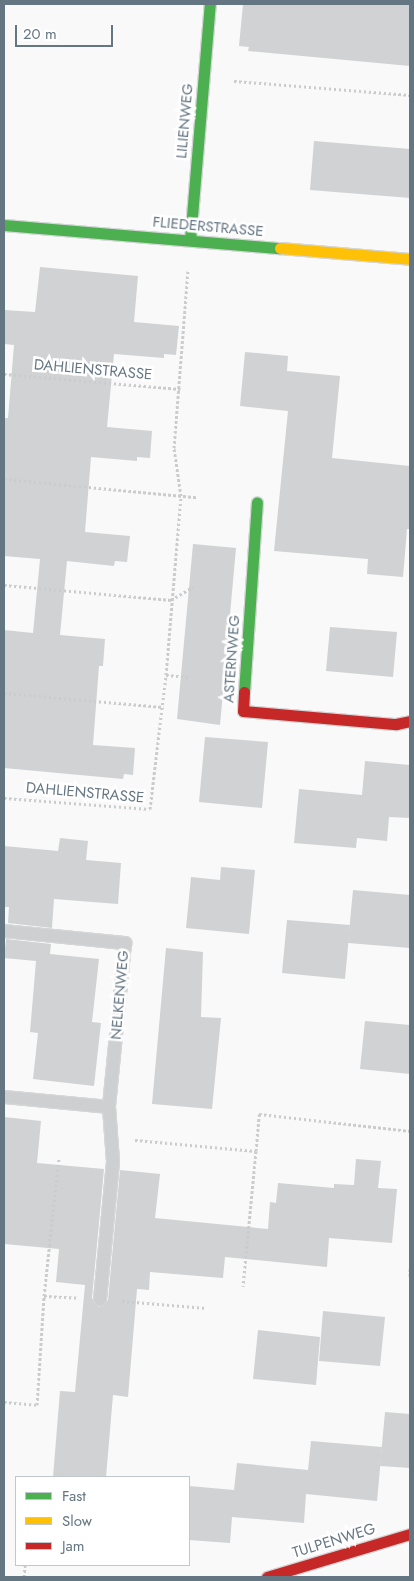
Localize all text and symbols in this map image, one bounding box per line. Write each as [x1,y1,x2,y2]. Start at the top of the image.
scale bar [18,15,115,47]
text: 20 m [23,23,57,45]
street label: LILIENWEG [173,83,197,159]
street label: FLIEDERSTRASSE [152,213,264,241]
street label: DAHLIENSTRASSE [33,356,153,384]
street label: ASTERNWEG [220,614,244,704]
street label: DAHLIENSTRASSE [25,779,145,807]
street label: NELKENWEG [107,950,133,1040]
legend [15,1476,190,1566]
text: Fast [62,1485,86,1507]
text: Slow [62,1510,92,1532]
street label: TULPENWEG [290,1520,378,1562]
text: Jam [62,1535,85,1557]

